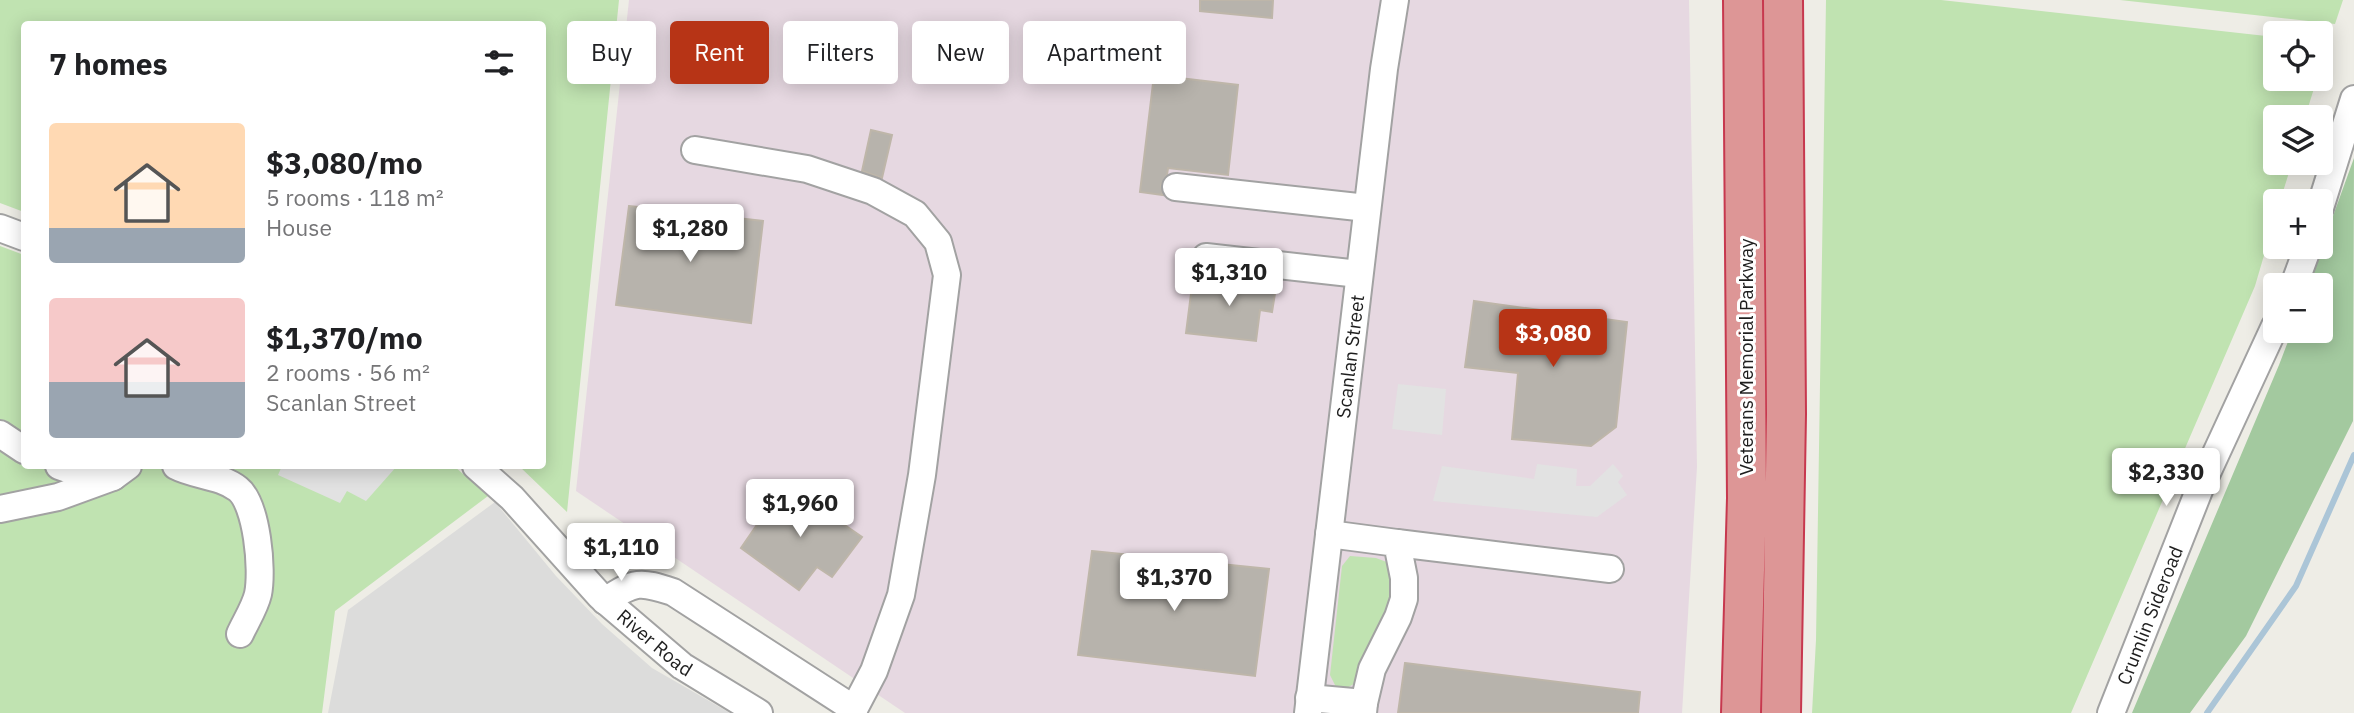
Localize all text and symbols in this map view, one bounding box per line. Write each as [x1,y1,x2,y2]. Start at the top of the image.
chip: Buy [567,21,656,84]
chip: Rent [670,21,769,84]
chip: Filters [783,21,898,84]
chip: New [912,21,1009,84]
chip: Apartment [1023,21,1186,84]
map controls [2263,21,2333,343]
button: locate [2263,21,2333,91]
text: 7 homes [49,44,168,83]
icon: filters [480,44,518,82]
button: layers [2263,105,2333,175]
text: $3,080/mo [266,143,423,182]
icon: home [105,151,189,235]
text: 5 rooms · 118 m² [266,182,444,212]
button: + [2263,189,2333,259]
pin: $1,280 [633,204,747,264]
text: House [266,212,332,242]
text: $1,280 [652,212,728,242]
street label: Veterans Memorial Parkway [1734,238,1758,476]
pin: $1,310 [1172,248,1286,308]
text: $1,310 [1191,256,1267,286]
button: − [2263,273,2333,343]
street label: Scanlan Street [1331,293,1369,420]
pin: $3,080 [1496,310,1610,369]
text: $3,080 [1515,317,1591,347]
text: $1,370/mo [266,318,423,357]
icon: home [105,326,189,410]
text: 2 rooms · 56 m² [266,357,430,387]
text: Scanlan Street [266,387,416,417]
pin: $2,330 [2109,448,2223,508]
text: $2,330 [2128,456,2204,486]
pin: $1,960 [743,480,857,539]
text: $1,960 [762,487,838,517]
pin: $1,110 [564,524,678,583]
text: $1,110 [583,531,659,561]
street label: Crumlin Sideroad [2111,542,2188,688]
pin: $1,370 [1117,554,1231,613]
text: $1,370 [1136,561,1212,591]
street label: River Road [612,604,697,682]

